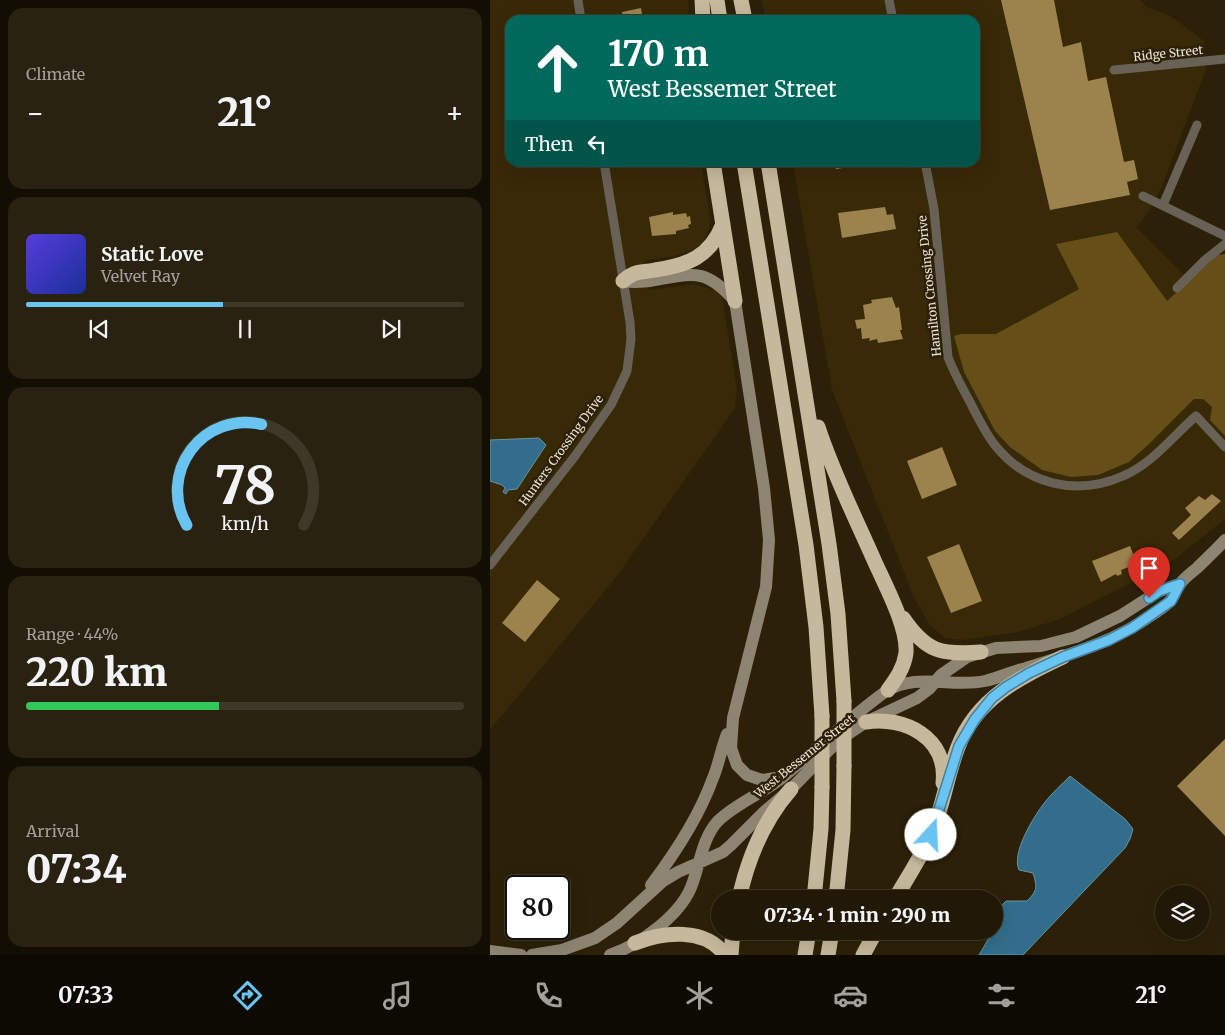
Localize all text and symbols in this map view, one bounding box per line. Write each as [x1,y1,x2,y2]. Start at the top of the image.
text: 170 m [608,32,709,76]
icon: ahead [525,35,590,100]
street label: Ridge Street [1132,42,1204,64]
text: Climate [26,64,85,84]
text: West Bessemer Street [608,75,837,103]
text: 21° [217,89,273,136]
text: − [26,95,45,131]
text: + [445,95,464,131]
icon: left [583,130,611,158]
text: Then [525,132,573,156]
street label: Hamilton Crossing Drive [914,215,944,357]
text: Static Love [101,242,204,266]
text: Velvet Ray [101,266,180,286]
icon: previous [85,315,113,343]
icon: pause [231,315,259,343]
icon: next [377,315,405,343]
street label: Hunters Crossing Drive [516,392,606,508]
text: 78 [214,453,276,518]
text: km/h [221,512,269,535]
pin [1128,547,1170,598]
icon: arrive [1135,554,1163,582]
text: Range · 44% [26,624,118,644]
text: 220 km [26,649,167,696]
street label: West Bessemer Street [750,711,857,802]
position arrow [904,808,956,860]
text: Arrival [26,821,79,841]
text: 07:34 [26,846,127,893]
speed limit sign: 80 [505,875,570,940]
map controls [1155,885,1210,940]
button: layers [1155,885,1210,940]
text: 07:34 · 1 min · 290 m [764,903,950,927]
icon: directions [230,978,265,1013]
icon: music [380,978,415,1013]
icon: phone [531,978,566,1013]
icon: climate [682,978,717,1013]
icon: car [833,978,868,1013]
icon: filters [984,978,1019,1013]
text: 07:33 [58,981,114,1009]
text: 21° [1135,981,1167,1009]

